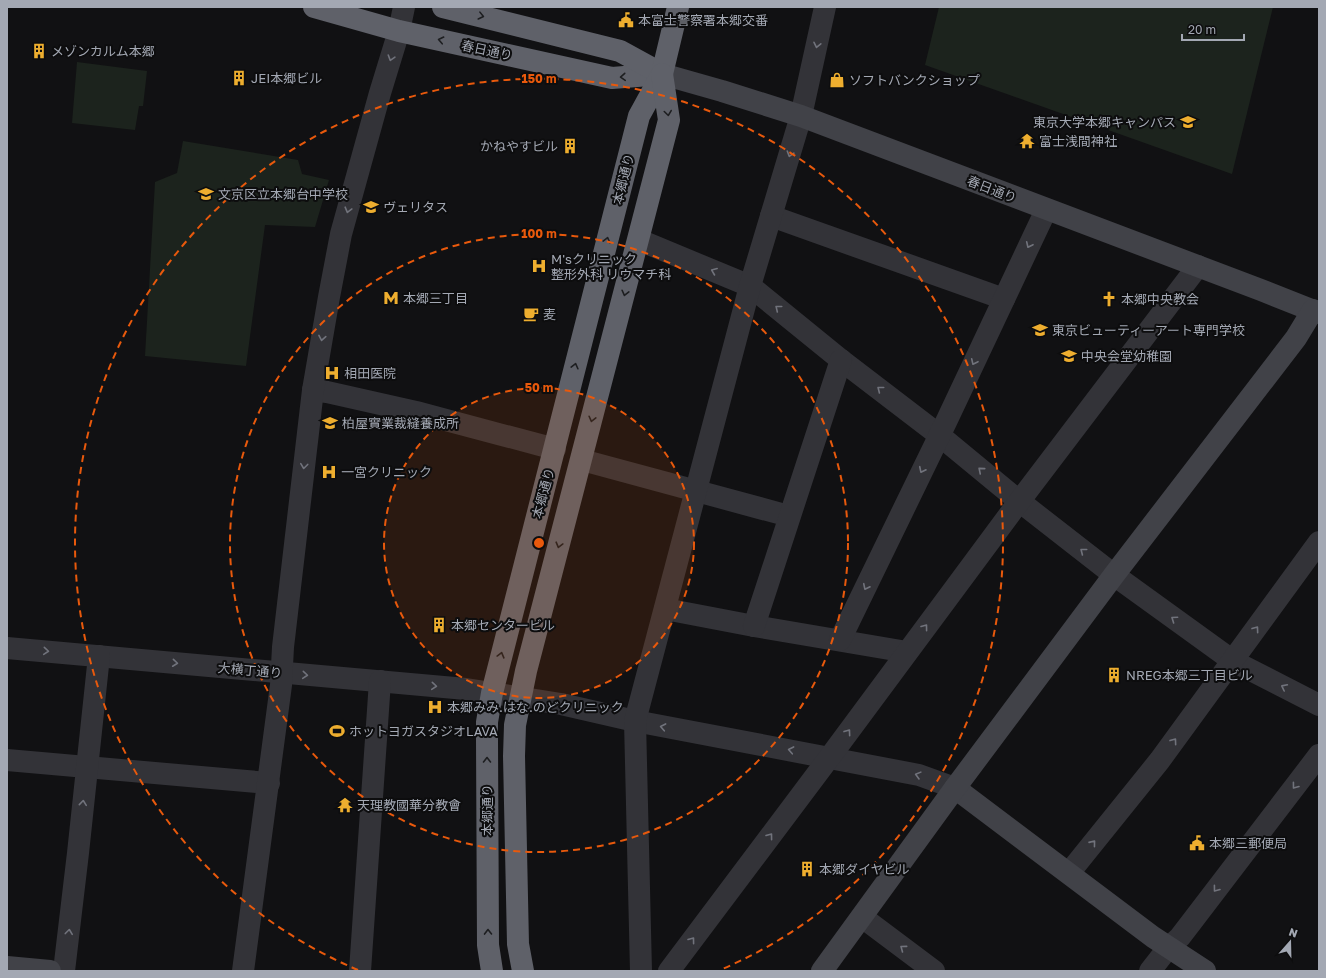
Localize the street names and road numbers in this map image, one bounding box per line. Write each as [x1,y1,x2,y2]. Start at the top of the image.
street label: 春日通り [460,37,514,63]
street label: 本郷通り [609,152,637,206]
street label: 春日通り [965,172,1019,206]
street label: 本郷通り [529,466,557,520]
street label: 大横丁通り [217,659,283,681]
street label: 本郷通り [479,784,495,836]

